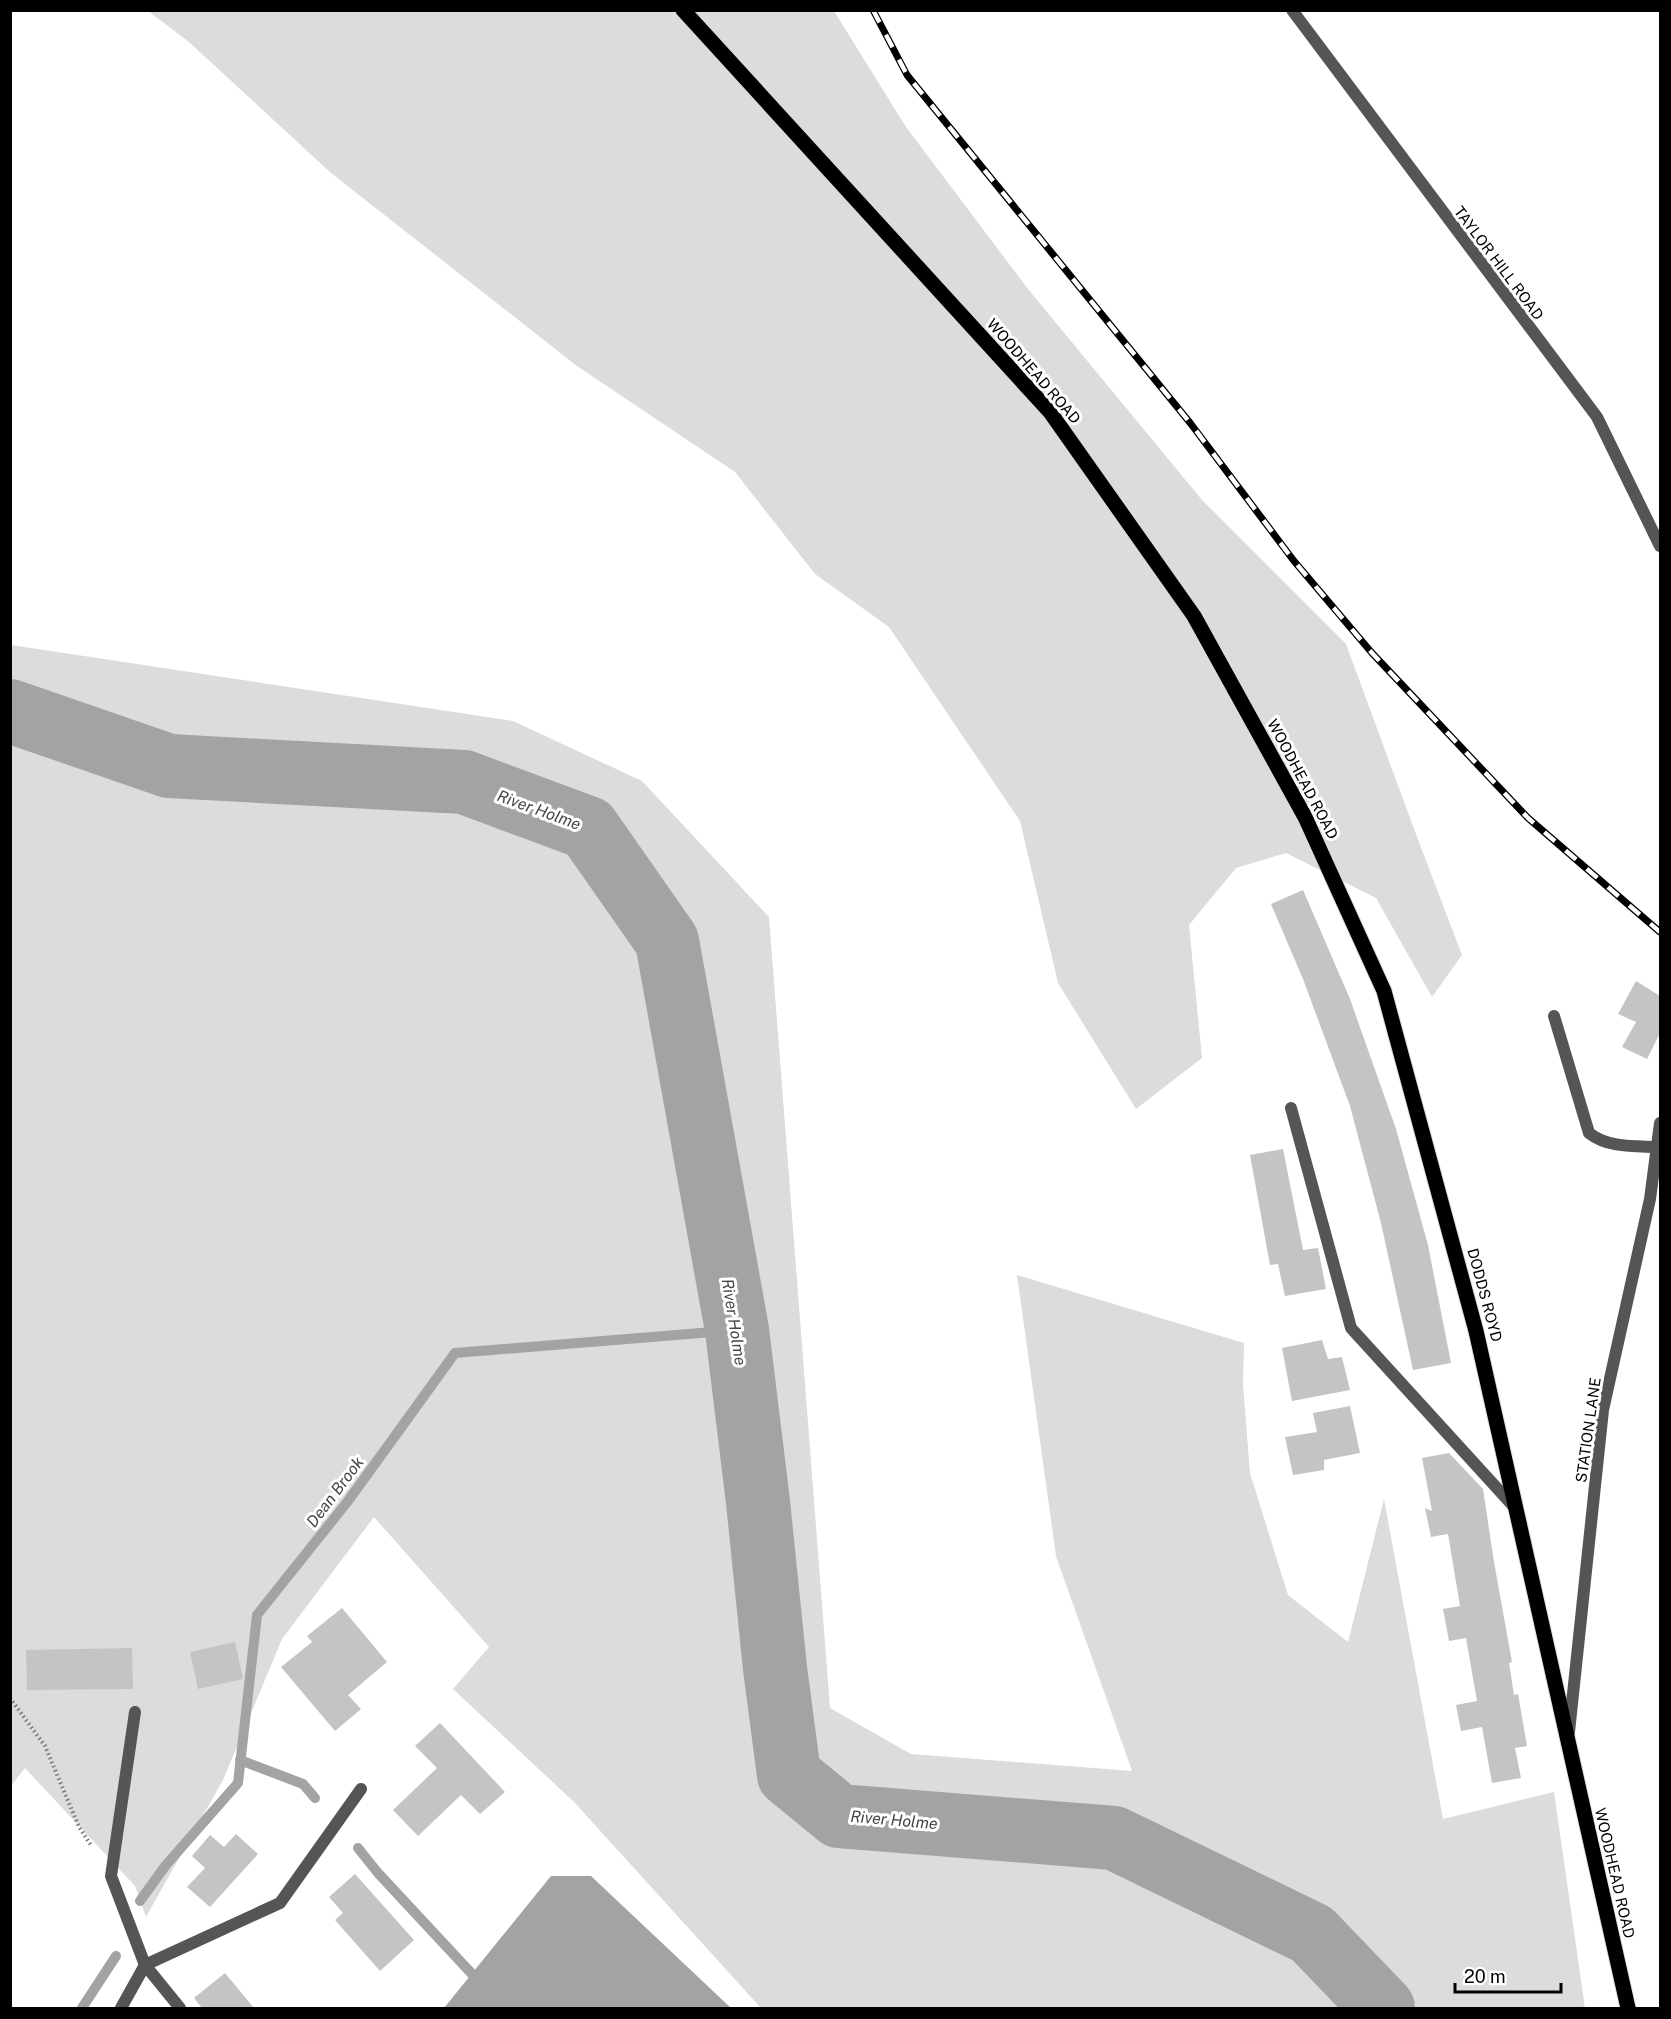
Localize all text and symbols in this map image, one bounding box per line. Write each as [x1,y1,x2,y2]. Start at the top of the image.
street label: TAYLOR HILL ROAD [1451,203,1547,323]
street label: WOODHEAD ROAD [984,315,1084,427]
street label: WOODHEAD ROAD [1264,716,1342,842]
water label: River Holme [495,786,584,834]
street label: DODDS ROYD [1464,1246,1506,1344]
water label: River Holme [718,1277,750,1367]
street label: STATION LANE [1572,1376,1604,1484]
water label: Dean Brook [302,1453,368,1531]
street label: WOODHEAD ROAD [1592,1806,1638,1940]
water label: River Holme [850,1807,939,1833]
scale bar [1455,1956,1562,1994]
text: 20 m [1464,1966,1506,1987]

